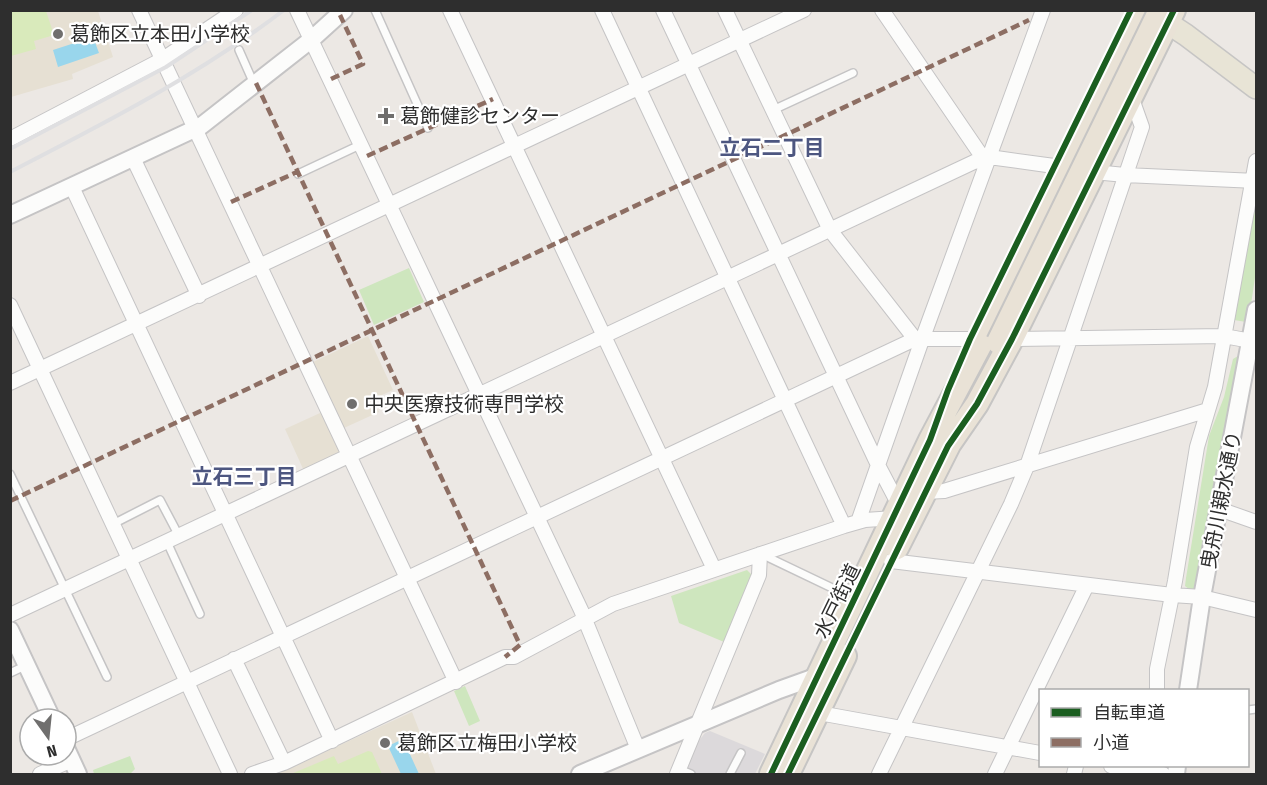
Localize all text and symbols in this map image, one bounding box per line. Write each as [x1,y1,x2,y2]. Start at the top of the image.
place label: 葛飾区立本田小学校 [70,22,250,46]
marker: 葛飾区立本田小学校 [51,27,65,41]
place label: 葛飾健診センター [400,104,560,128]
marker: 葛飾健診センター [377,107,395,125]
district label: 立石二丁目 [720,135,825,161]
place label: 中央医療技術専門学校 [364,392,564,416]
marker: 中央医療技術専門学校 [345,397,359,411]
street label: 曳舟川親水通り [1196,429,1246,571]
district label: 立石三丁目 [192,464,297,490]
street label: 水戸街道 [809,560,865,642]
legend [1039,689,1249,767]
text: 自転車道 [1093,702,1165,724]
north arrow [18,707,78,767]
place label: 葛飾区立梅田小学校 [397,731,577,755]
text: 小道 [1093,732,1129,754]
marker: 葛飾区立梅田小学校 [378,736,392,750]
text: N [45,741,59,761]

